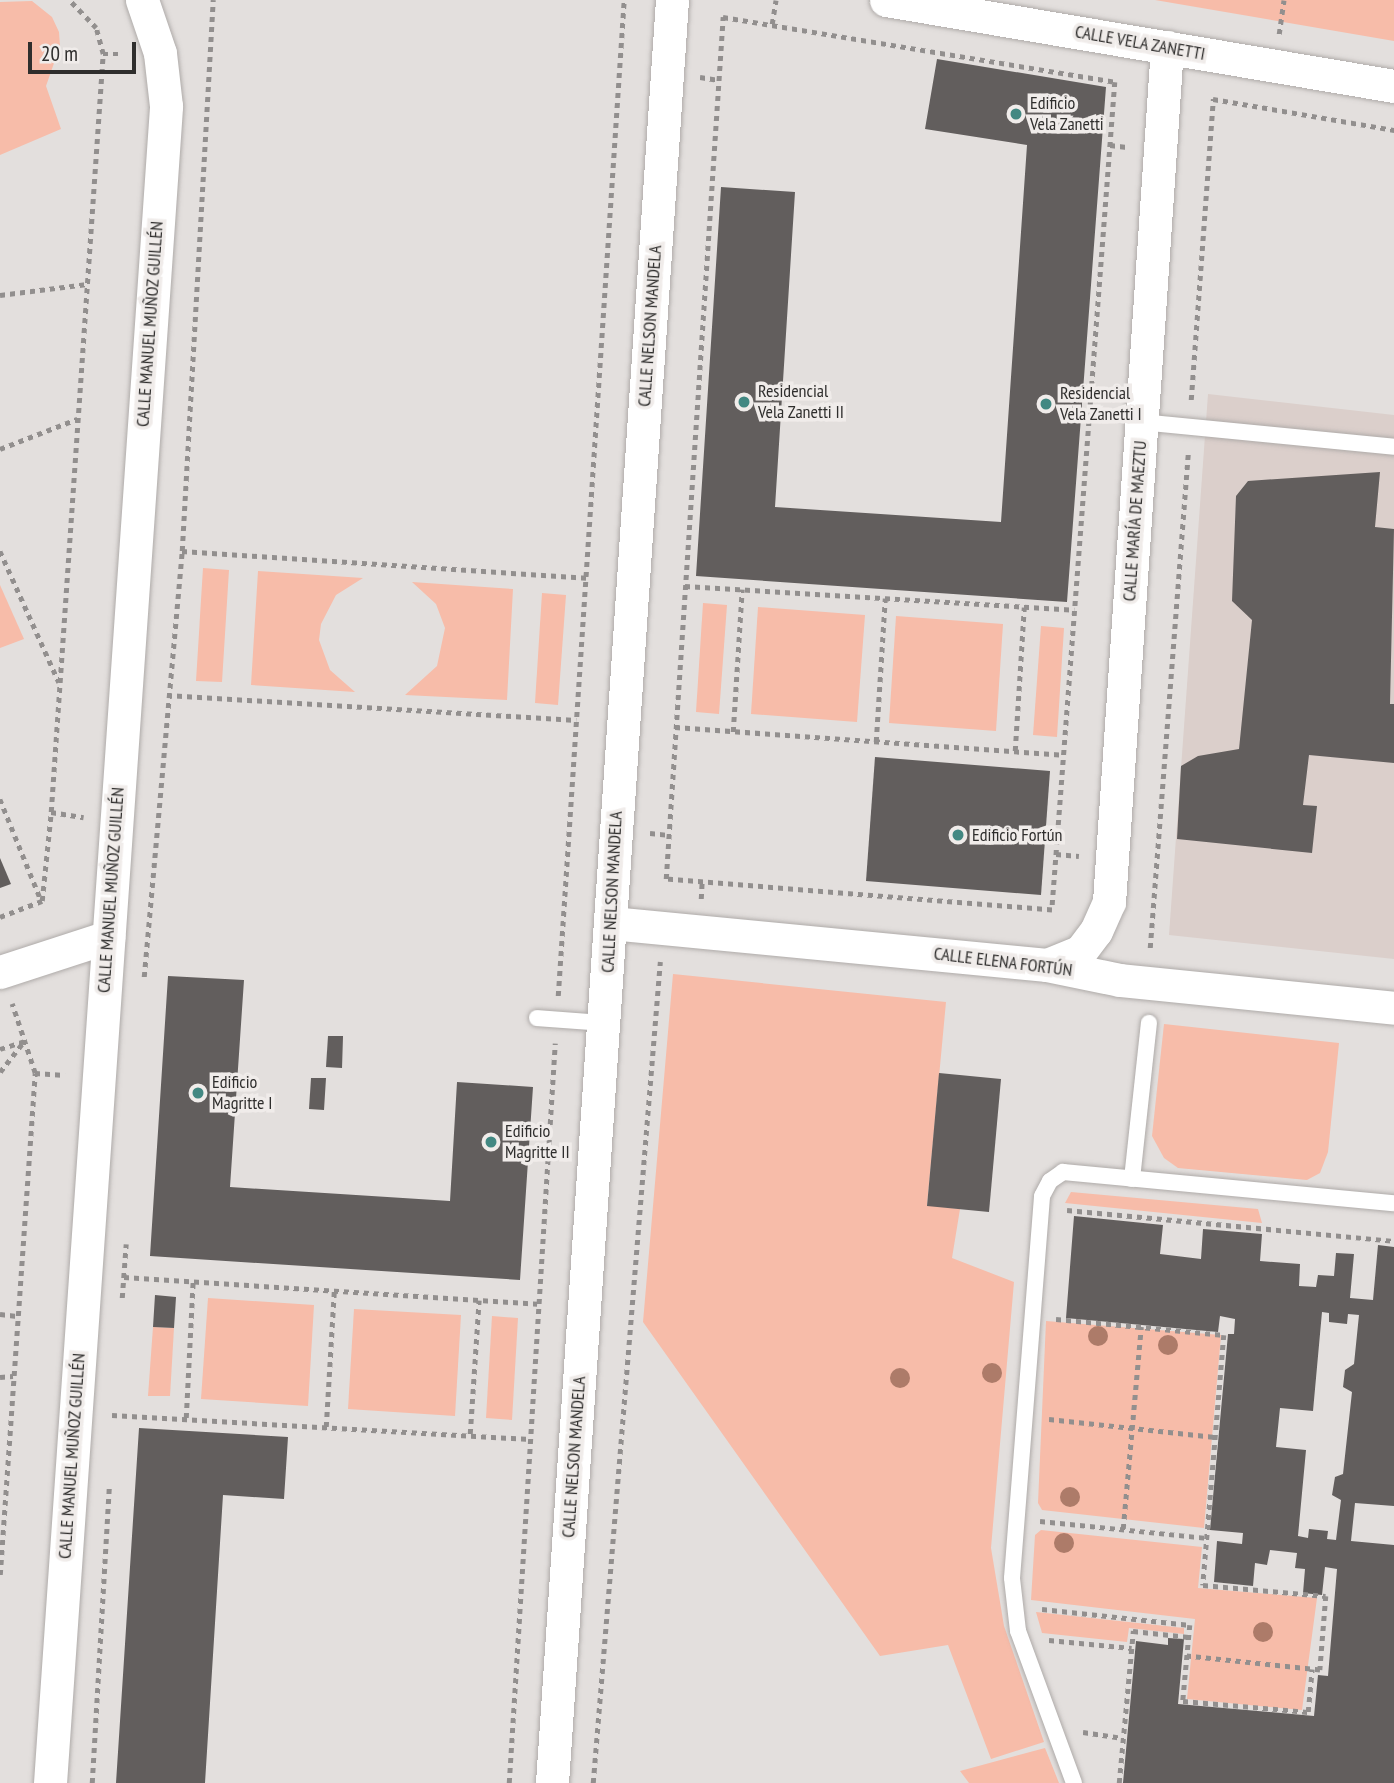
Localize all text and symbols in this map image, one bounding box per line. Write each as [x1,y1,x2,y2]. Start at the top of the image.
street label: CALLE VELA ZANETTI [1073,21,1207,65]
scale bar [32,28,140,72]
text: 20 m [41,40,78,67]
place label: Edificio Vela Zanetti [1030,93,1104,136]
marker: Edificio Vela Zanetti [1008,106,1024,122]
street label: CALLE MANUEL MUÑOZ GUILLÉN [132,220,168,428]
street label: CALLE NELSON MANDELA [634,245,666,407]
place label: Residencial Vela Zanetti II [758,381,844,424]
place label: Residencial Vela Zanetti I [1060,383,1142,426]
marker: Residencial Vela Zanetti II [736,394,752,410]
marker: Residencial Vela Zanetti I [1038,396,1054,412]
street label: CALLE MARÍA DE MAEZTU [1119,440,1151,602]
street label: CALLE MANUEL MUÑOZ GUILLÉN [93,786,129,994]
street label: CALLE NELSON MANDELA [597,811,627,973]
place label: Edificio Fortún [972,824,1062,846]
marker: Edificio Fortún [950,827,966,843]
street label: CALLE ELENA FORTÚN [932,943,1074,981]
place label: Edificio Magritte I [212,1072,272,1114]
marker: Edificio Magritte I [190,1085,206,1101]
place label: Edificio Magritte II [505,1121,570,1164]
marker: Edificio Magritte II [483,1134,499,1150]
street label: CALLE MANUEL MUÑOZ GUILLÉN [54,1352,90,1560]
street label: CALLE NELSON MANDELA [558,1376,590,1538]

